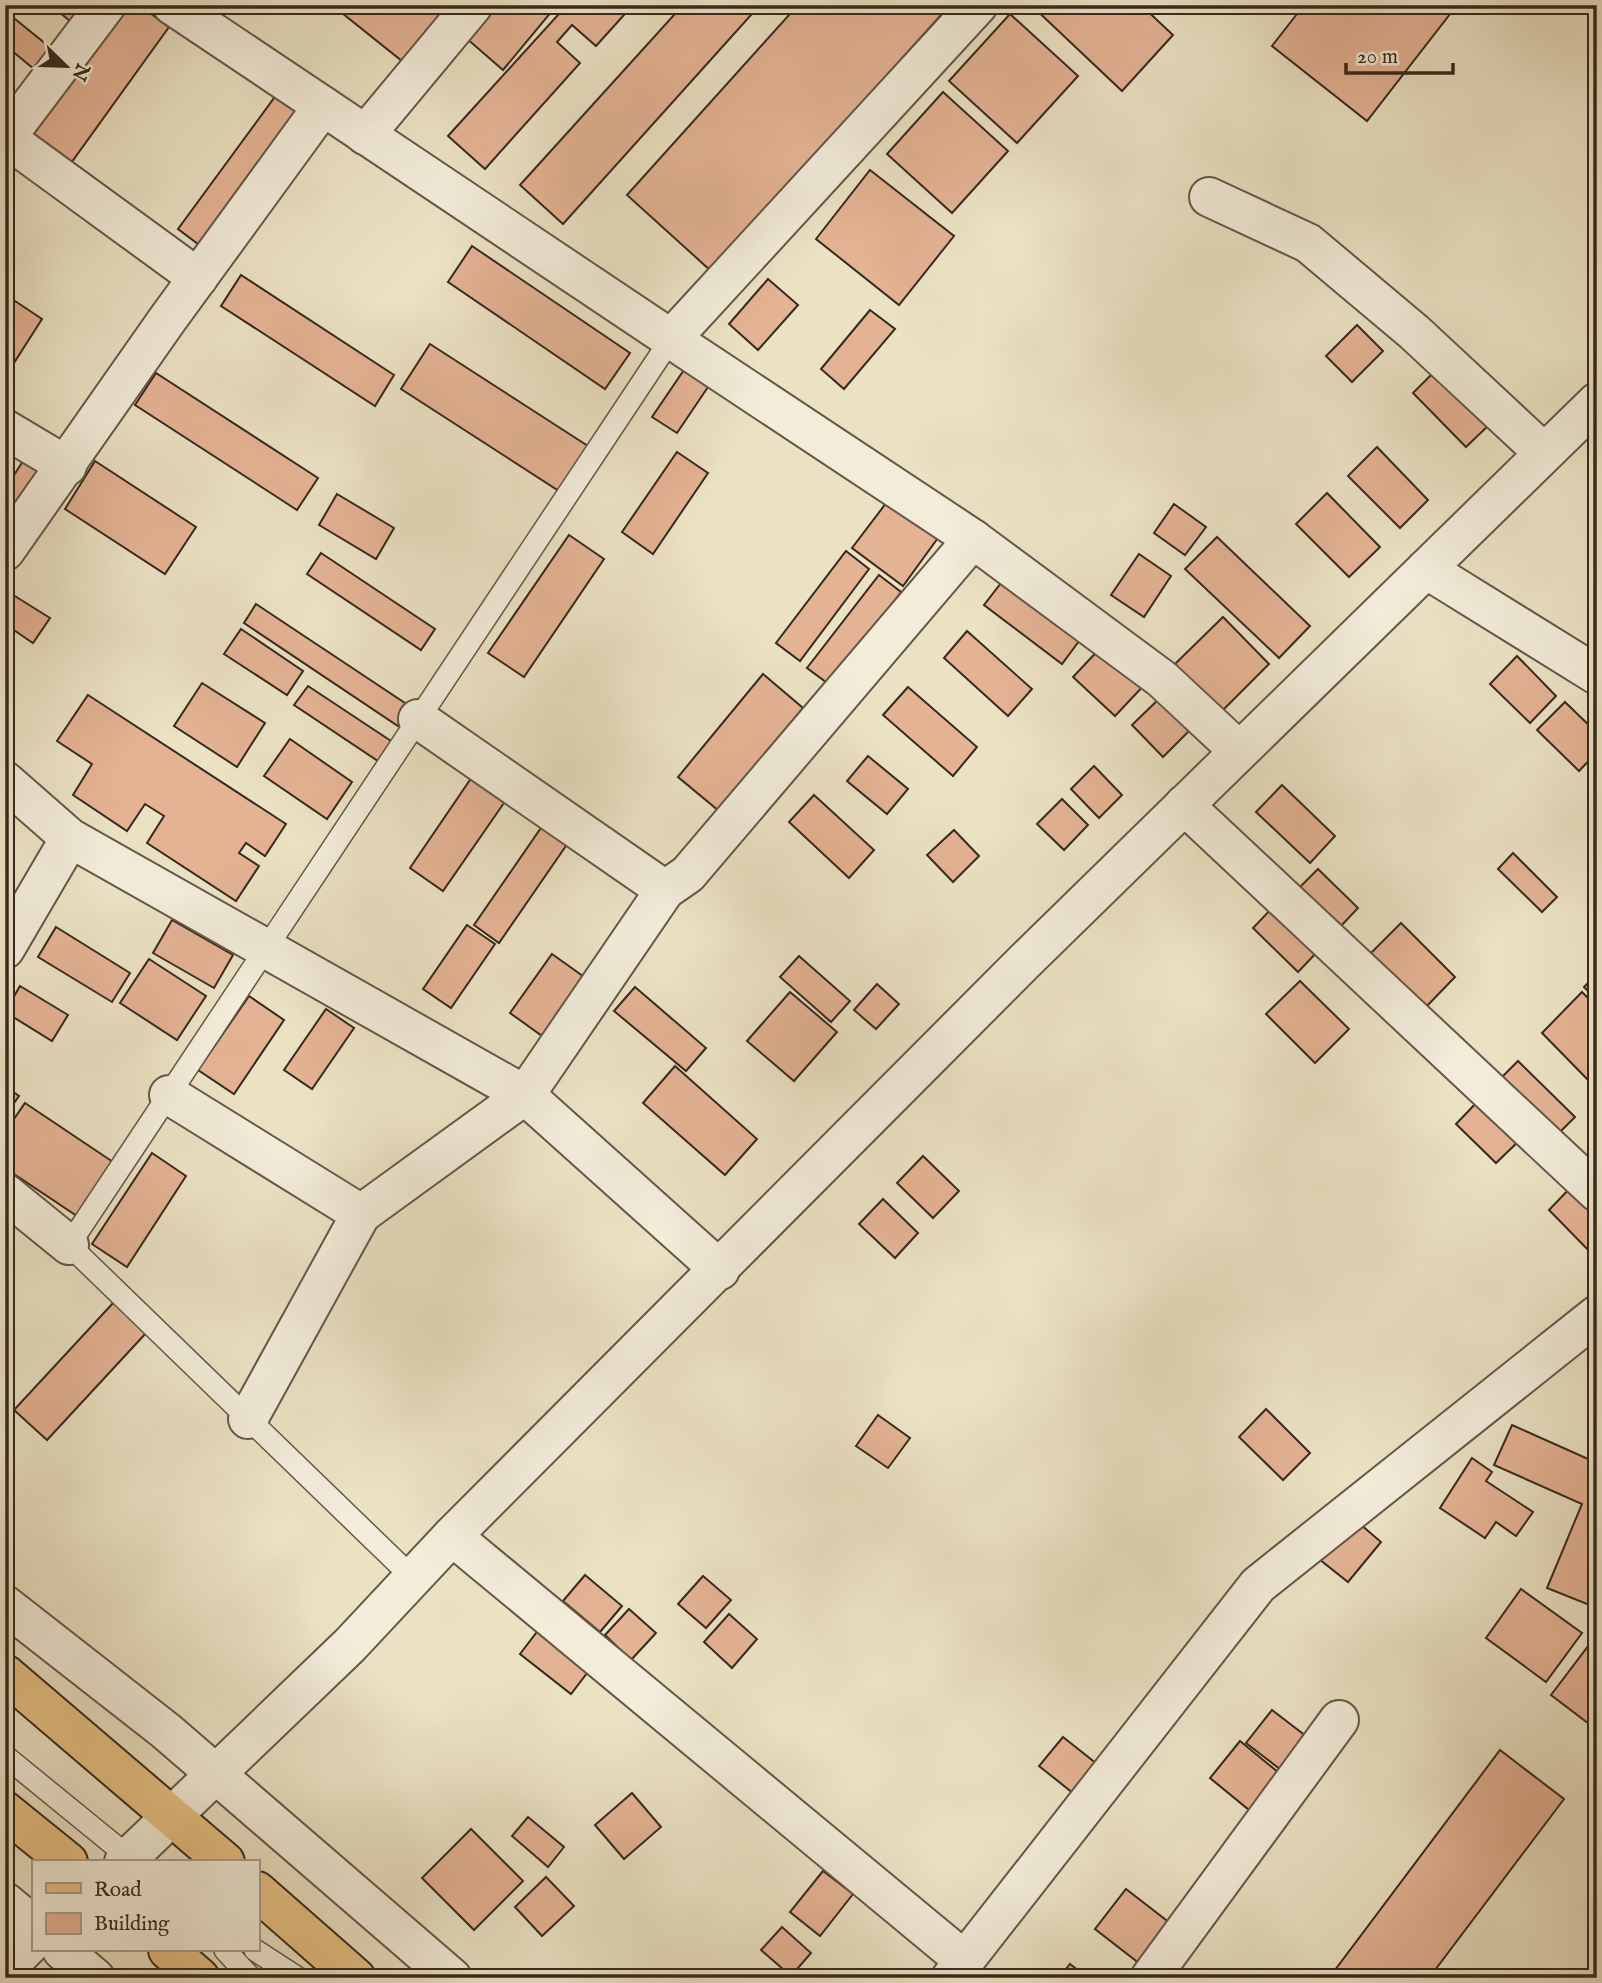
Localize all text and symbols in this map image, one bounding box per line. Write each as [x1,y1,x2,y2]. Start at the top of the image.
north arrow [32,32,102,102]
scale bar [1346,32,1453,76]
text: 20 m [1357,44,1398,71]
text: N [65,59,94,85]
legend [32,1860,259,1952]
text: Road [94,1877,142,1904]
text: Building [94,1911,170,1938]

